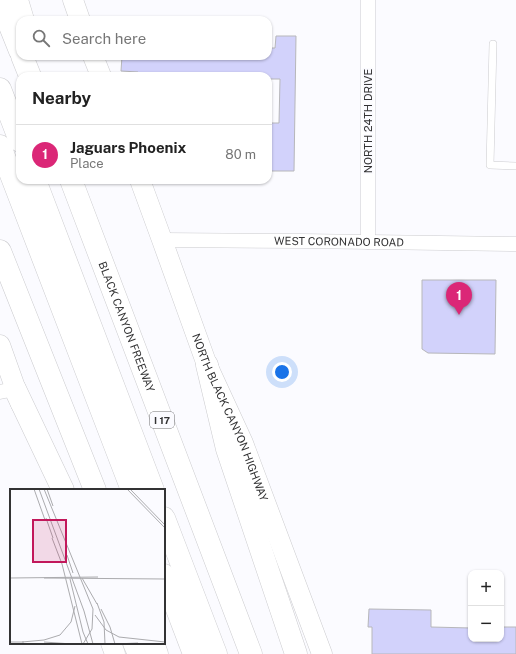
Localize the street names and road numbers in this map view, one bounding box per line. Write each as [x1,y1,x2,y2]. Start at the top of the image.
street label: NORTH 24TH DRIVE [362,68,374,173]
street label: WEST CORONADO ROAD [274,235,404,248]
street label: BLACK CANYON FREEWAY [96,260,157,394]
street label: NORTH BLACK CANYON HIGHWAY [190,332,270,503]
road number: I 17 [150,412,174,428]

